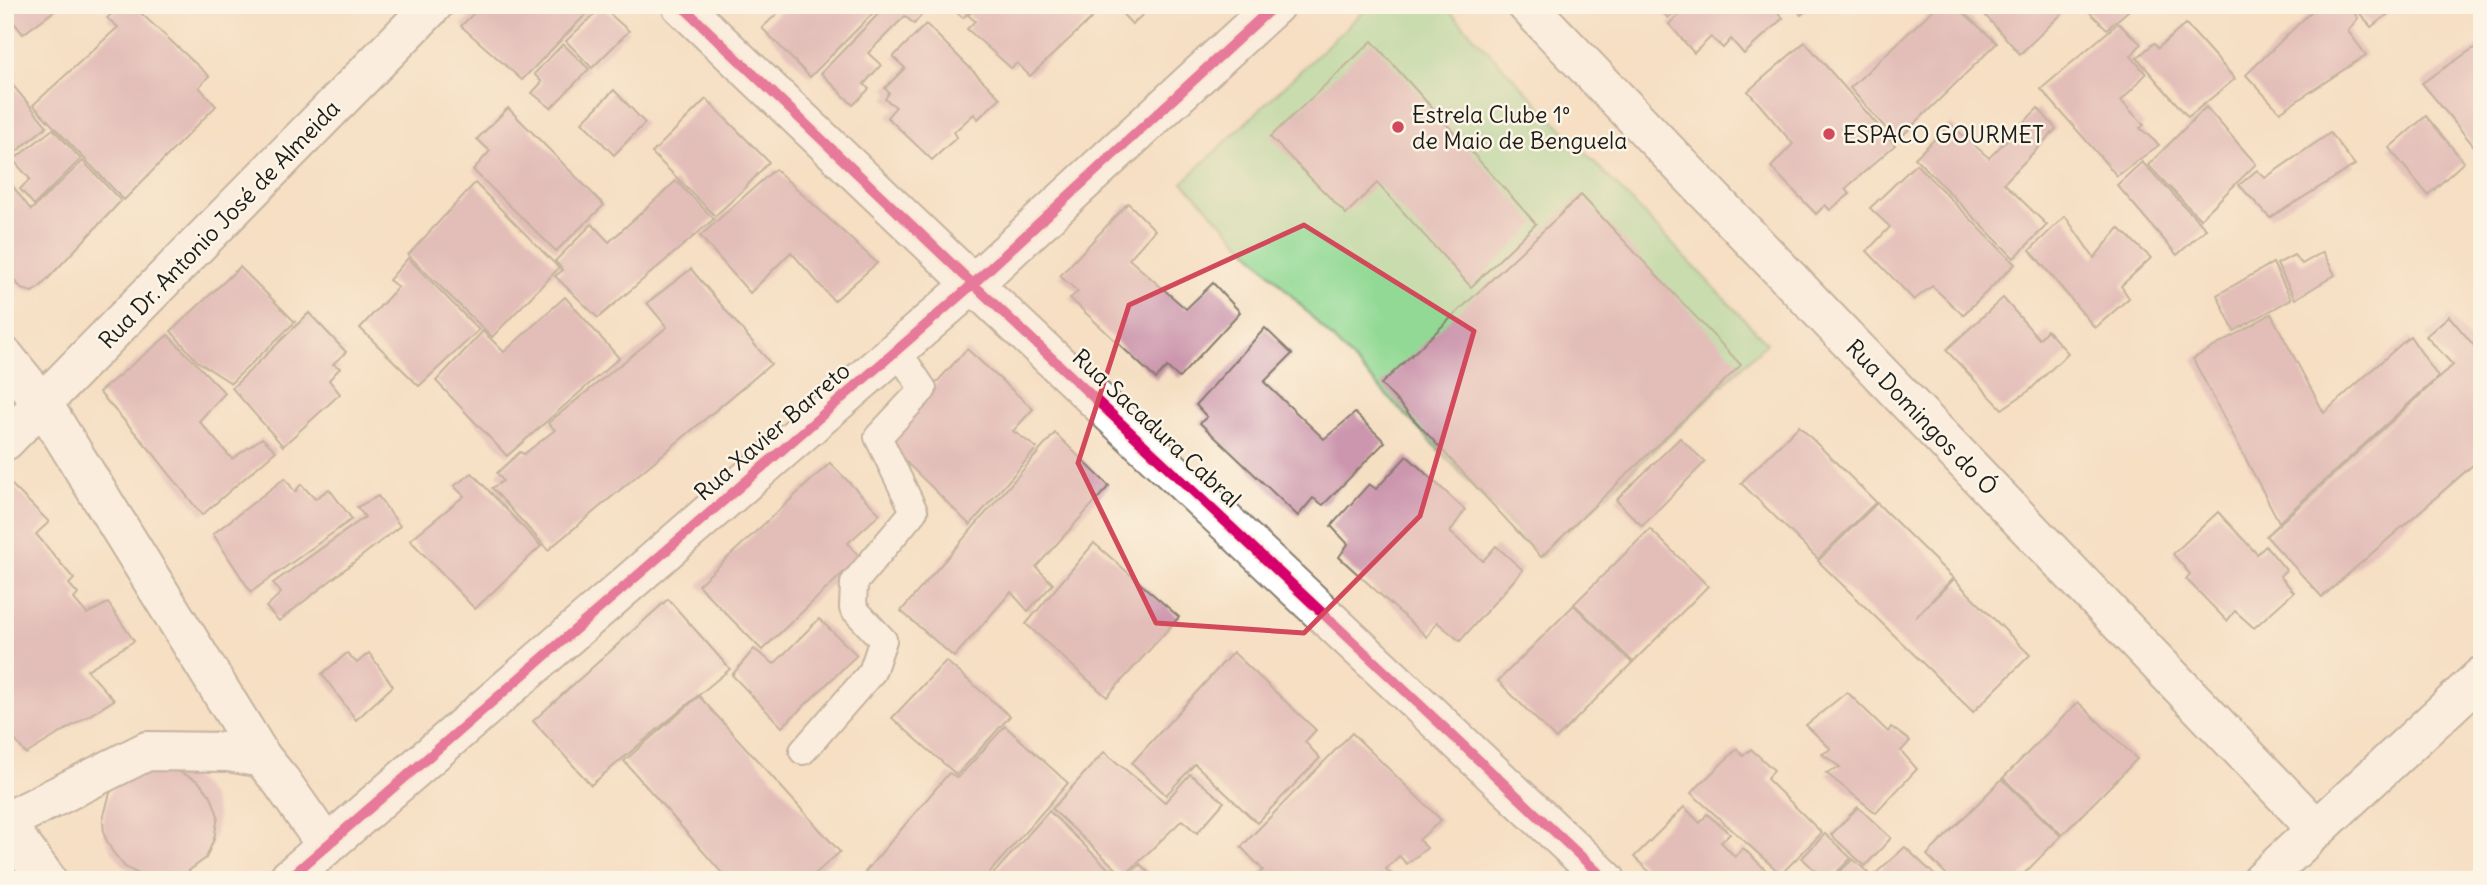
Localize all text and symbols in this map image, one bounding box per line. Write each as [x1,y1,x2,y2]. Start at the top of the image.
street label: Rua Dr. Antonio José de Almeida [92,93,346,355]
place label: Estrela Clube 1º de Maio de Benguela [1412,100,1627,155]
marker: Estrela Clube 1º de Maio de Benguela [1390,119,1406,135]
place label: ESPACO GOURMET [1843,120,2044,149]
marker: ESPACO GOURMET [1821,126,1837,142]
street label: Rua Domingos do Ó [1840,333,2004,501]
street label: Rua Sacadura Cabral [1067,342,1247,514]
street label: Rua Xavier Barreto [688,356,856,506]

